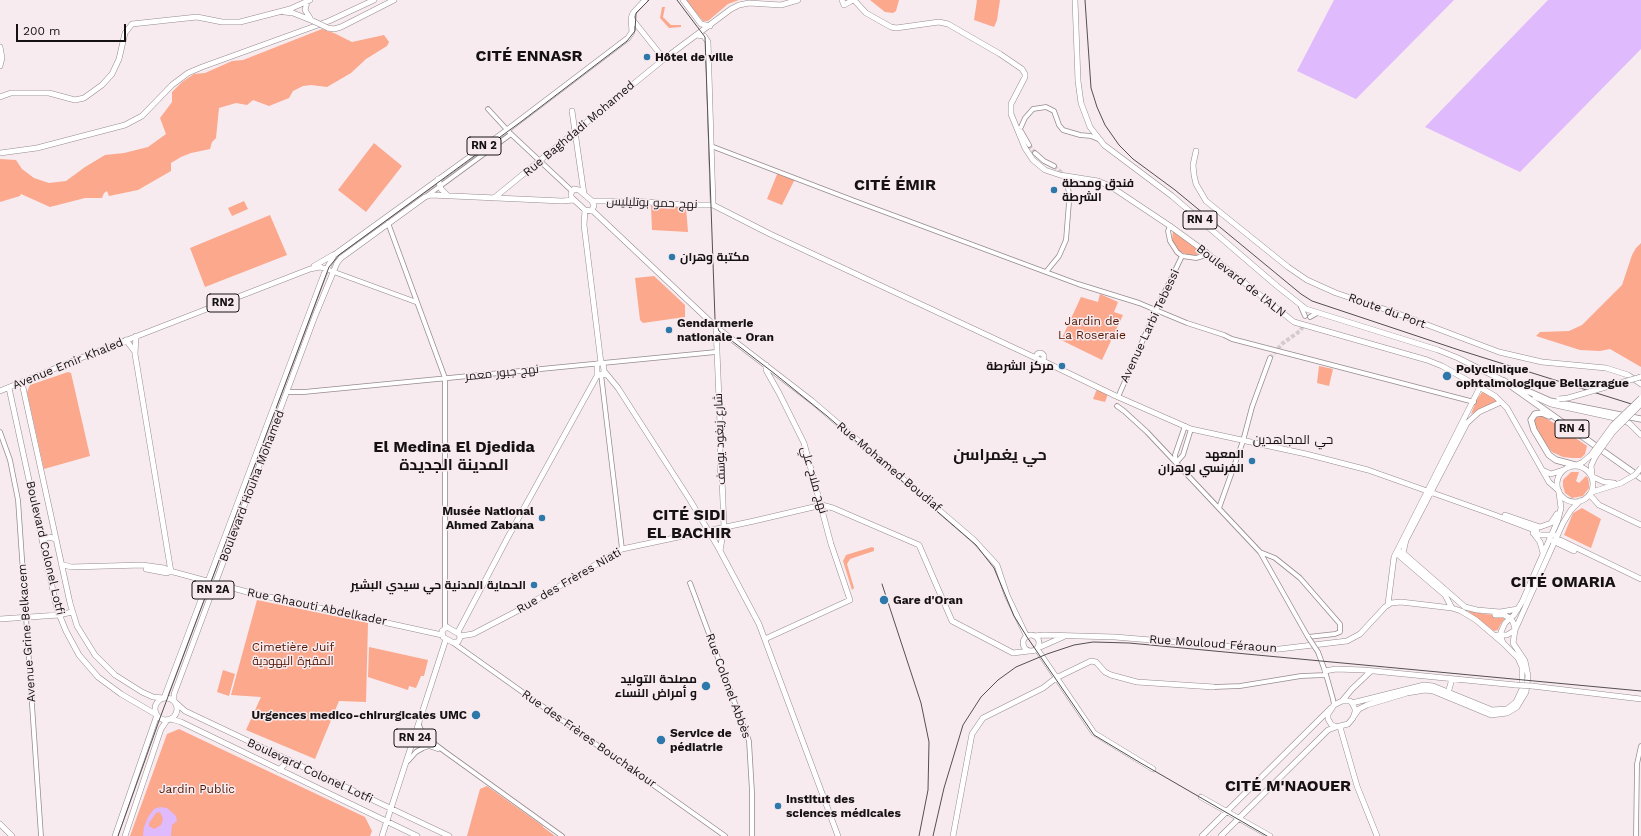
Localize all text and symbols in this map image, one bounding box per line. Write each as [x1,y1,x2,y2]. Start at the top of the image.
scale bar [18,16,128,42]
text: 200 m [23,24,60,38]
district label: CITÉ ENNASR [470,46,588,66]
place label: Hôtel de ville [655,50,733,64]
marker: Hôtel de ville [642,52,652,62]
street label: Rue Baghdadi Mohamed [520,78,638,180]
road number: RN 2 [467,137,501,155]
district label: CITÉ ÉMIR [850,175,940,195]
place label: فندق ومحطة الشرطة [1062,176,1134,204]
marker: فندق ومحطة الشرطة [1049,185,1059,195]
street label: نهج حمو بوتليليس [606,194,698,212]
road number: RN 4 [1183,211,1217,229]
street label: Boulevard de l'ALN [1193,242,1289,320]
place label: مكتبة وهران [680,250,749,264]
marker: مكتبة وهران [667,252,677,262]
street label: Avenue Larbi Tebessi [1117,267,1183,385]
street label: Route du Port [1346,290,1428,332]
road number: RN2 [207,294,239,312]
park label: Jardin de La Roseraie [1058,314,1126,342]
place label: Gendarmerie nationale - Oran [677,316,774,344]
marker: Gendarmerie nationale - Oran [664,325,674,335]
street label: Avenue Emir Khaled [11,335,125,393]
place label: مركز الشرطة [986,359,1054,373]
marker: مركز الشرطة [1057,361,1067,371]
street label: نهج جبور معمر [464,362,540,384]
place label: Polyclinique ophtalmologique Bellazrague [1456,362,1629,390]
marker: Polyclinique ophtalmologique Bellazrague [1441,370,1453,382]
street label: شارع زيغود يوسف [711,393,729,485]
street label: Boulevard Houha Mohamed [216,408,288,564]
street label: Rue Mohamed Boudiaf [834,419,944,515]
road number: RN 4 [1555,420,1589,438]
district label: حي المجاهدين [1253,432,1333,448]
district label: El Medina El Djedida المدينة الجديدة [363,437,545,475]
street label: نهج ملاح علي [798,445,830,515]
district label: حي يغمراسن [953,445,1047,465]
place label: المعهد الفرنسي لوهران [1158,447,1244,475]
marker: المعهد الفرنسي لوهران [1247,456,1257,466]
street label: Boulevard Colonel Lotfi [23,480,67,616]
place label: Musée National Ahmed Zabana [442,504,534,532]
district label: CITÉ SIDI EL BACHIR [642,505,736,543]
marker: Musée National Ahmed Zabana [537,513,547,523]
street label: Rue des Frères Niati [514,545,624,617]
street label: Avenue Grine Belkacem [15,563,39,703]
district label: CITÉ OMARIA [1505,572,1621,592]
place label: الحماية المدنية حي سيدي البشير [351,578,526,592]
marker: الحماية المدنية حي سيدي البشير [529,580,539,590]
road number: RN 2A [192,581,234,599]
street label: Rue Ghaouti Abdelkader [246,585,388,629]
place label: Gare d'Oran [893,593,963,607]
marker: Gare d'Oran [878,594,890,606]
street label: Rue Colonel Abbès [702,631,754,741]
street label: Rue Mouloud Féraoun [1149,632,1277,656]
park label: Cimetière Juif المقبرة اليهودية [252,640,334,668]
place label: مصلحة التوليد و أمراض النساء [615,672,697,700]
marker: مصلحة التوليد و أمراض النساء [700,680,712,692]
street label: Rue des Frères Bouchakour [519,687,659,791]
place label: Urgences medico-chirurgicales UMC [252,708,467,722]
marker: Urgences medico-chirurgicales UMC [470,709,482,721]
place label: Service de pédiatrie [670,726,732,754]
road number: RN 24 [394,729,436,747]
marker: Service de pédiatrie [655,734,667,746]
street label: Boulevard Colonel Lotfi [245,735,375,807]
district label: CITÉ M'NAOUER [1218,776,1358,796]
park label: Jardin Public [159,782,235,796]
place label: Institut des sciences médicales [786,792,901,820]
marker: Institut des sciences médicales [773,801,783,811]

